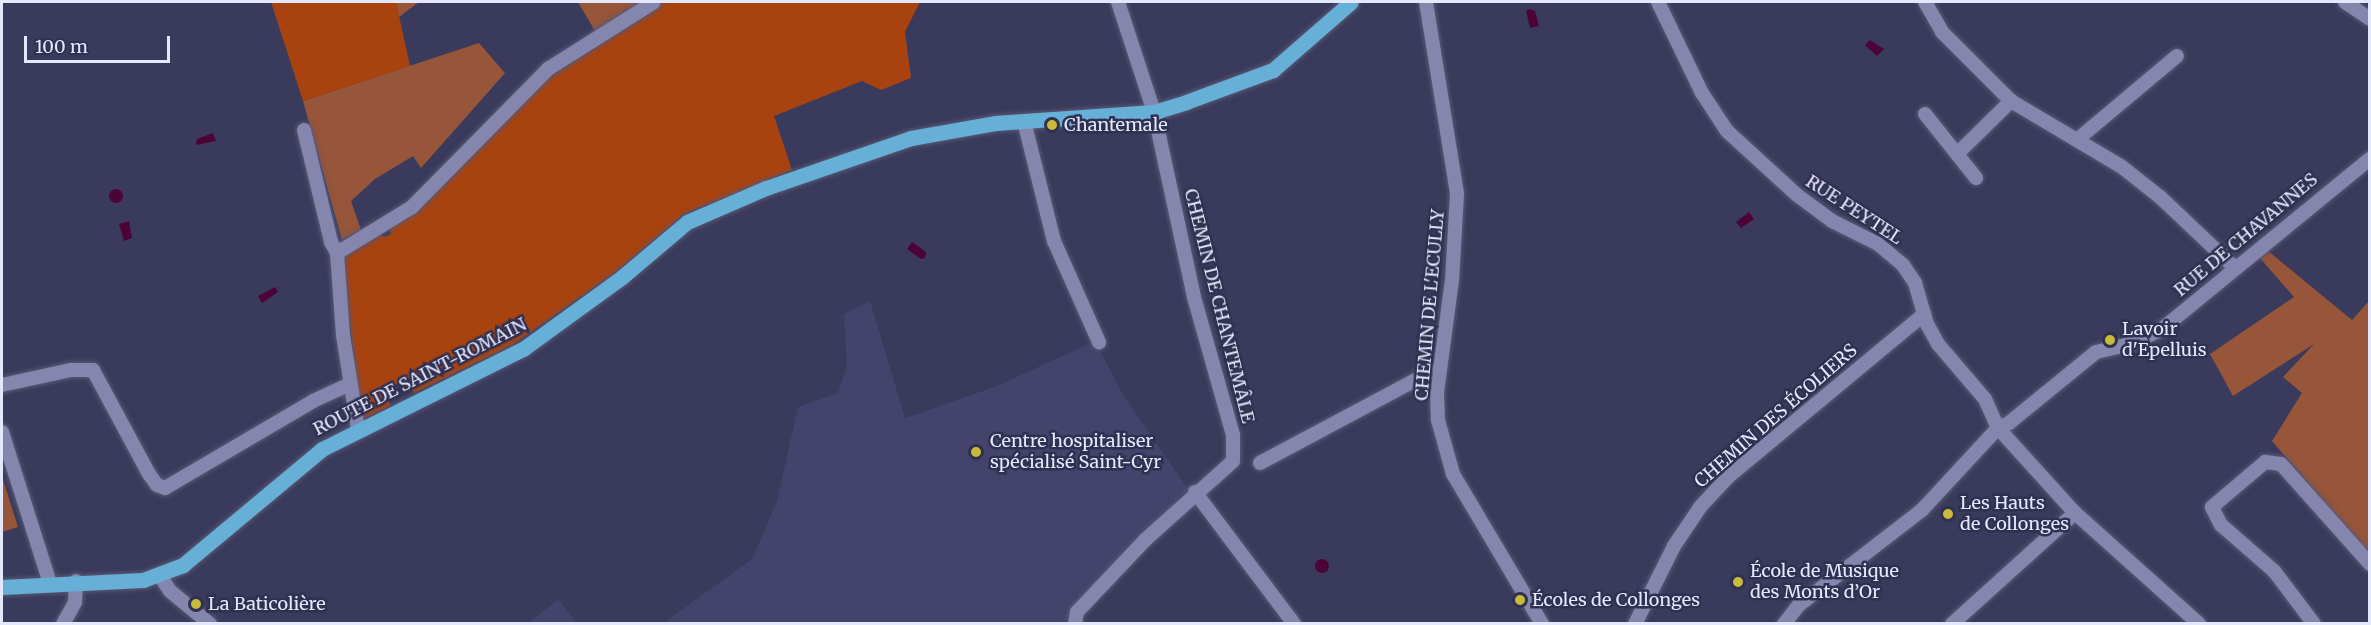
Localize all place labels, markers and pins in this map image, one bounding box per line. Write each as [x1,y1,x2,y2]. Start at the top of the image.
place label: Chantemale [1064,114,1168,136]
marker: Chantemale [1045,118,1059,132]
place label: Lavoir d'Epelluis [2122,319,2207,362]
marker: Lavoir d'Epelluis [2103,333,2117,347]
place label: Centre hospitaliser spécialisé Saint-Cyr [990,431,1161,474]
marker: Centre hospitaliser spécialisé Saint-Cyr [967,443,985,461]
place label: Les Hauts de Collonges [1960,493,2069,536]
marker: Les Hauts de Collonges [1941,507,1955,521]
place label: École de Musique des Monts d’Or [1750,561,1899,604]
marker: École de Musique des Monts d’Or [1731,575,1745,589]
place label: Écoles de Collonges [1532,589,1700,611]
place label: La Baticolière [208,593,326,615]
marker: Écoles de Collonges [1513,593,1527,607]
marker: La Baticolière [189,597,203,611]

